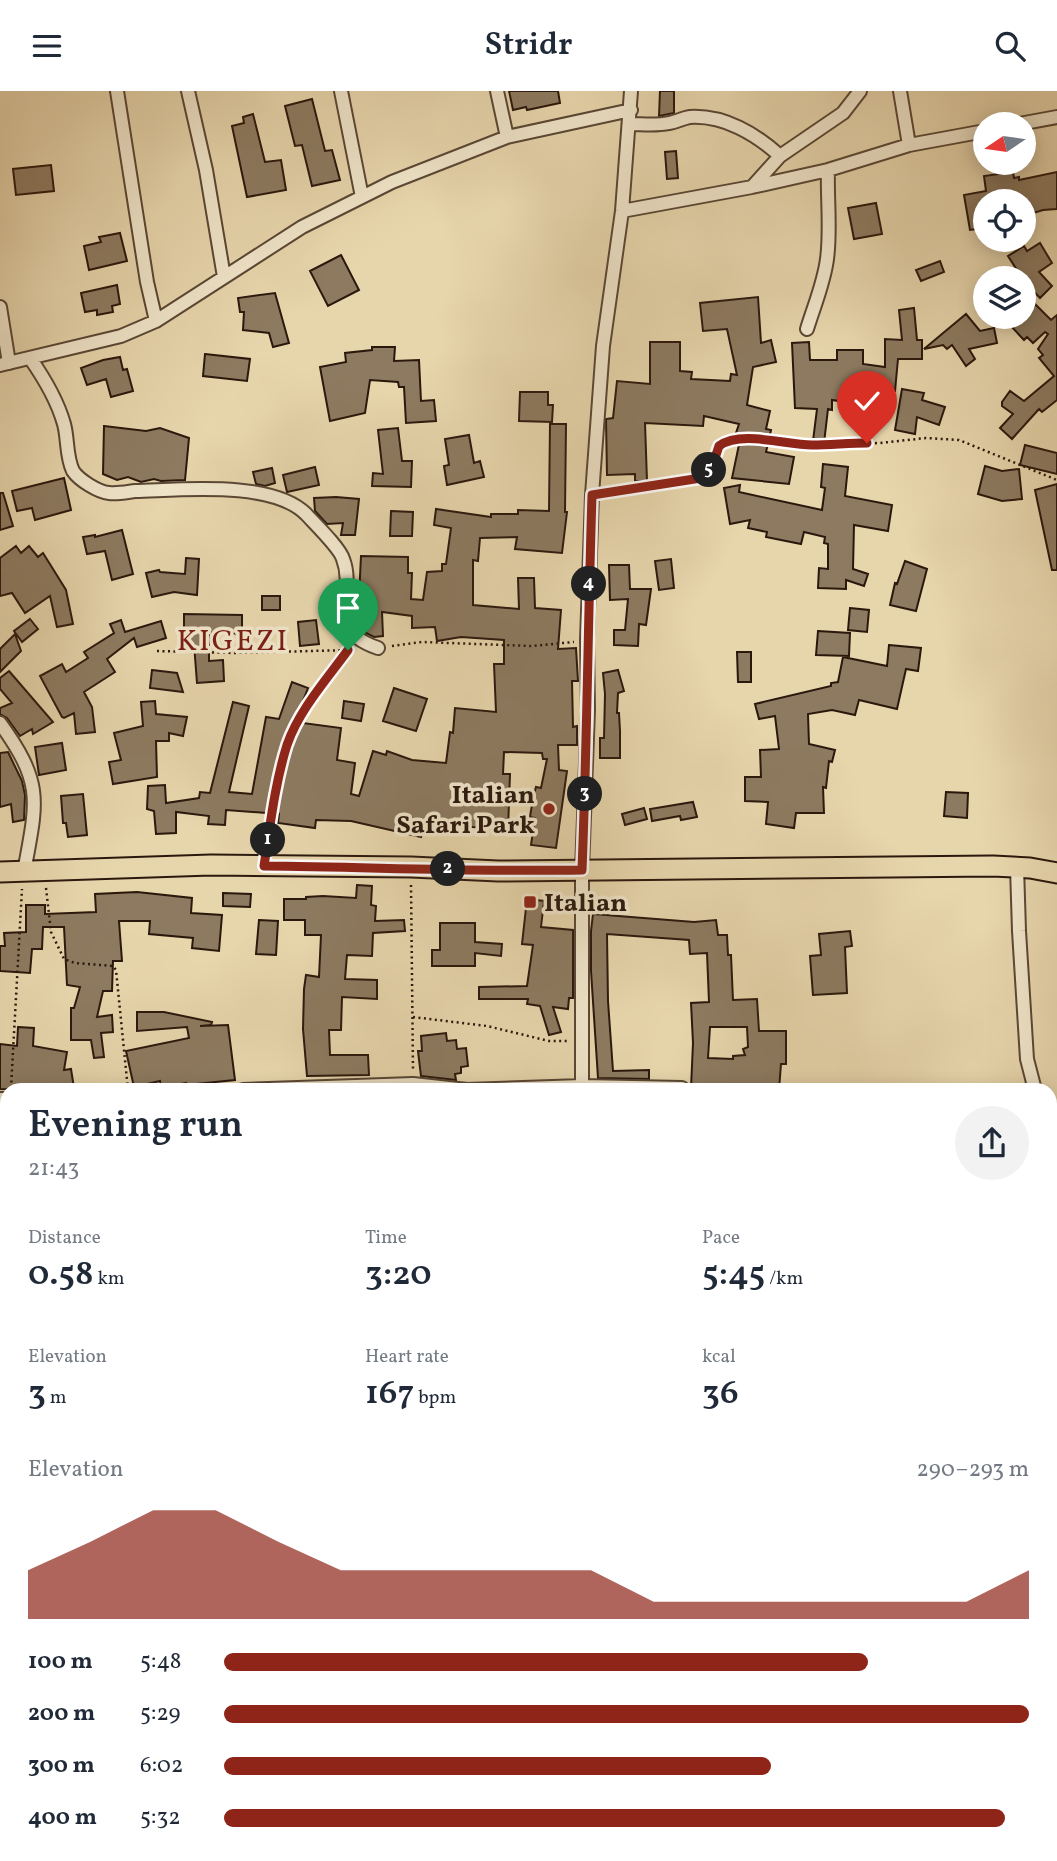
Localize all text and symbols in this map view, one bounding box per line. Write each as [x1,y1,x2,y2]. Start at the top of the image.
text: Stridr [485,24,572,68]
icon: menu [28,27,66,65]
icon: search [991,27,1029,65]
north arrow [973,112,1036,175]
map controls [973,112,1036,329]
button: locate [973,189,1036,252]
button: layers [973,266,1036,329]
pin [837,371,897,443]
icon: check [848,382,886,420]
pin: 5 [692,453,726,487]
text: 5 [704,456,713,482]
pin: 4 [572,567,606,601]
text: 4 [583,570,594,596]
pin [318,578,378,650]
icon: arrive [329,589,367,627]
district label: KIGEZI [177,621,289,663]
pin: 3 [568,777,602,811]
place label: Italian Safari Park [396,778,535,844]
text: 3 [580,780,589,806]
marker: Italian Safari Park [541,801,557,817]
pin: 1 [250,823,286,857]
text: 1 [264,826,271,852]
pin: 2 [430,851,466,887]
text: 2 [443,855,452,881]
place label: Italian [544,886,627,922]
marker: Italian [522,894,538,910]
text: Evening run [28,1100,243,1153]
button: share [955,1106,1029,1180]
text: 21:43 [28,1153,79,1185]
text: Distance [28,1225,101,1251]
text: Time [365,1225,407,1251]
text: Pace [702,1225,740,1251]
text: 0.58 [28,1251,94,1299]
text: 3:20 [365,1251,432,1299]
text: 5:45 [702,1251,765,1299]
text: km [94,1266,125,1292]
text: /km [765,1266,803,1292]
text: Elevation [28,1344,107,1370]
text: Heart rate [365,1344,449,1370]
text: kcal [702,1344,736,1370]
text: 3 [28,1370,46,1418]
text: 167 [365,1370,414,1418]
text: 36 [702,1370,739,1418]
text: m [46,1385,67,1411]
text: bpm [414,1385,456,1411]
text: Elevation [28,1454,124,1486]
text: 290–293 m [917,1454,1029,1486]
text: 100 m [28,1646,93,1678]
text: 5:48 [140,1646,181,1678]
text: 200 m [28,1698,95,1730]
text: 5:29 [140,1698,181,1730]
text: 300 m [28,1750,95,1782]
text: 6:02 [140,1750,183,1782]
text: 400 m [28,1802,97,1834]
text: 5:32 [140,1802,181,1834]

